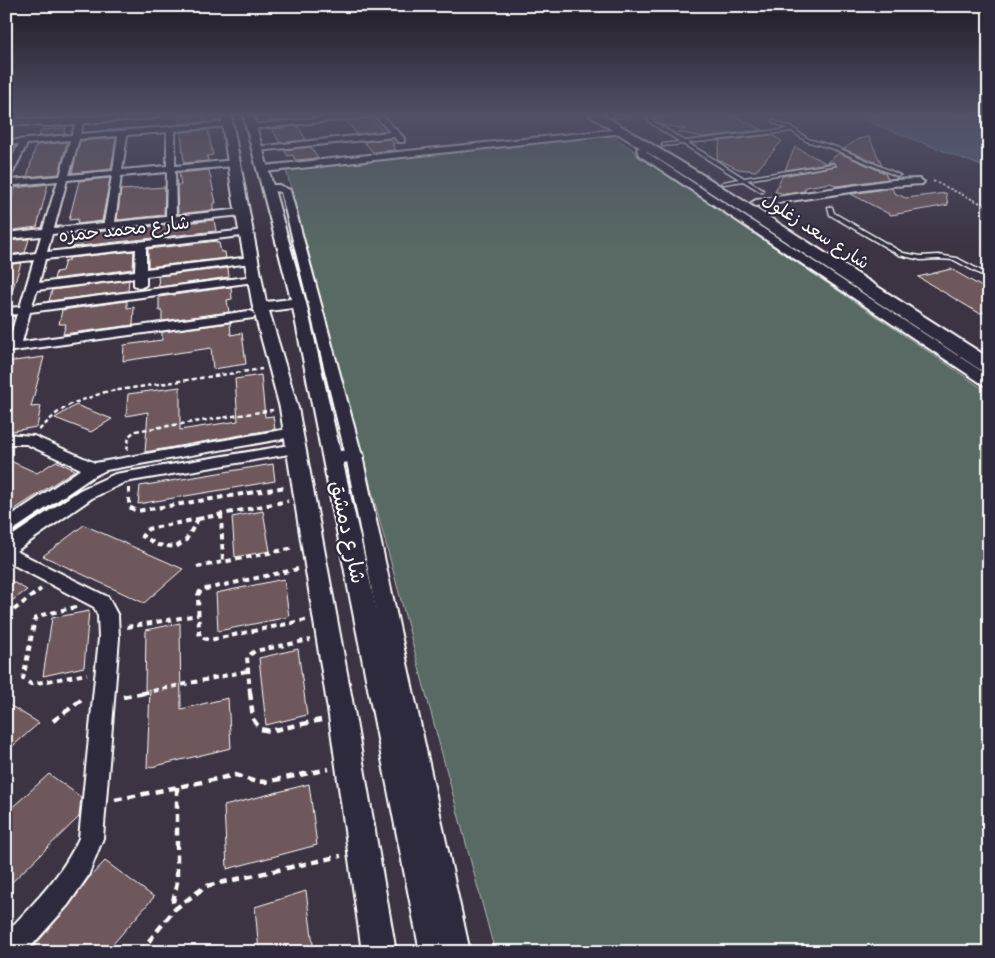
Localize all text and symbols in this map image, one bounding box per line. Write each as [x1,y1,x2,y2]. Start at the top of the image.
street label: شارع سعد زغلول [758,188,874,275]
street label: شارع محمد حمزه [57,211,191,248]
street label: شارع دمشق [322,478,372,586]

